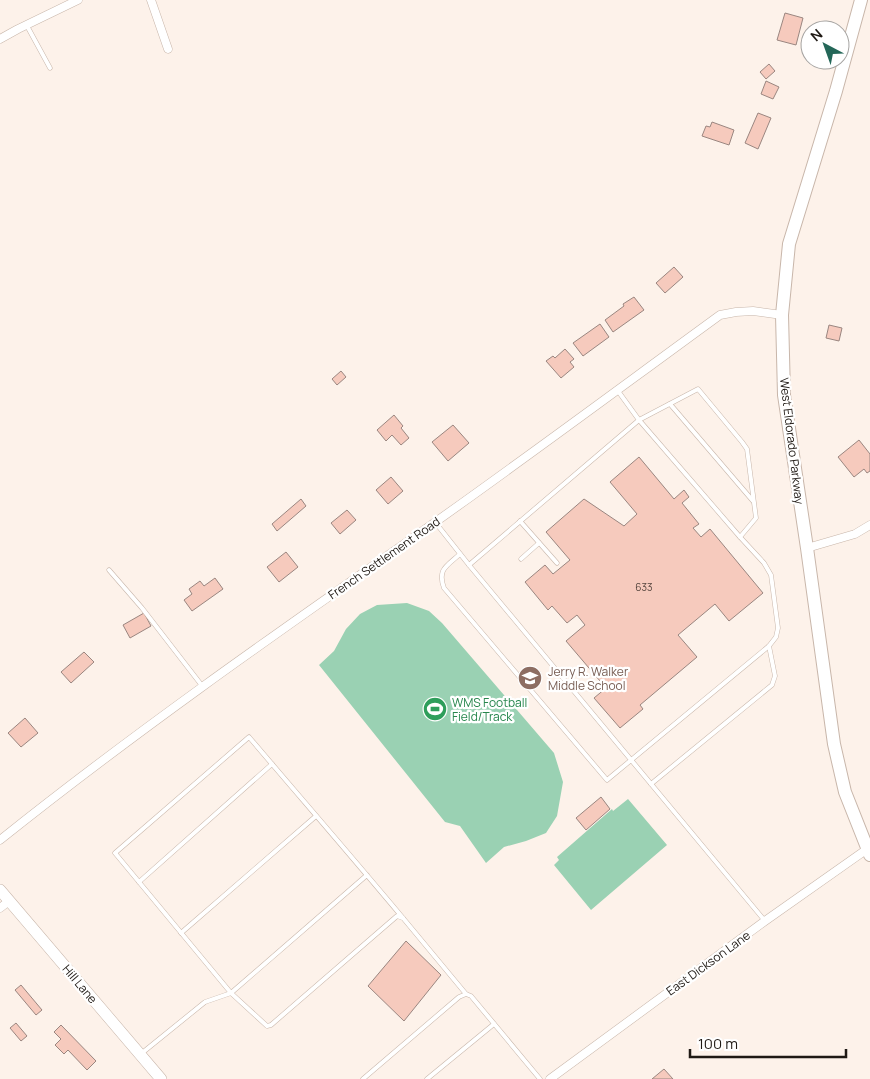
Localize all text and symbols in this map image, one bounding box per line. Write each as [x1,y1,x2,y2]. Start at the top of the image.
north arrow [800,20,850,70]
text: N [806,24,826,45]
street label: West Eldorado Parkway [776,377,808,506]
street label: French Settlement Road [325,513,443,603]
house number: 633 [635,580,653,594]
place label: Jerry R. Walker Middle School [548,663,629,694]
school or university icon: Jerry R. Walker Middle School [517,665,543,691]
place label: WMS Football Field/Track [452,694,527,725]
sports icon: WMS Football Field/Track [422,696,448,722]
street label: East Dickson Lane [662,927,754,999]
street label: Hill Lane [59,961,101,1007]
scale bar [690,1026,846,1058]
text: 100 m [698,1033,738,1054]

